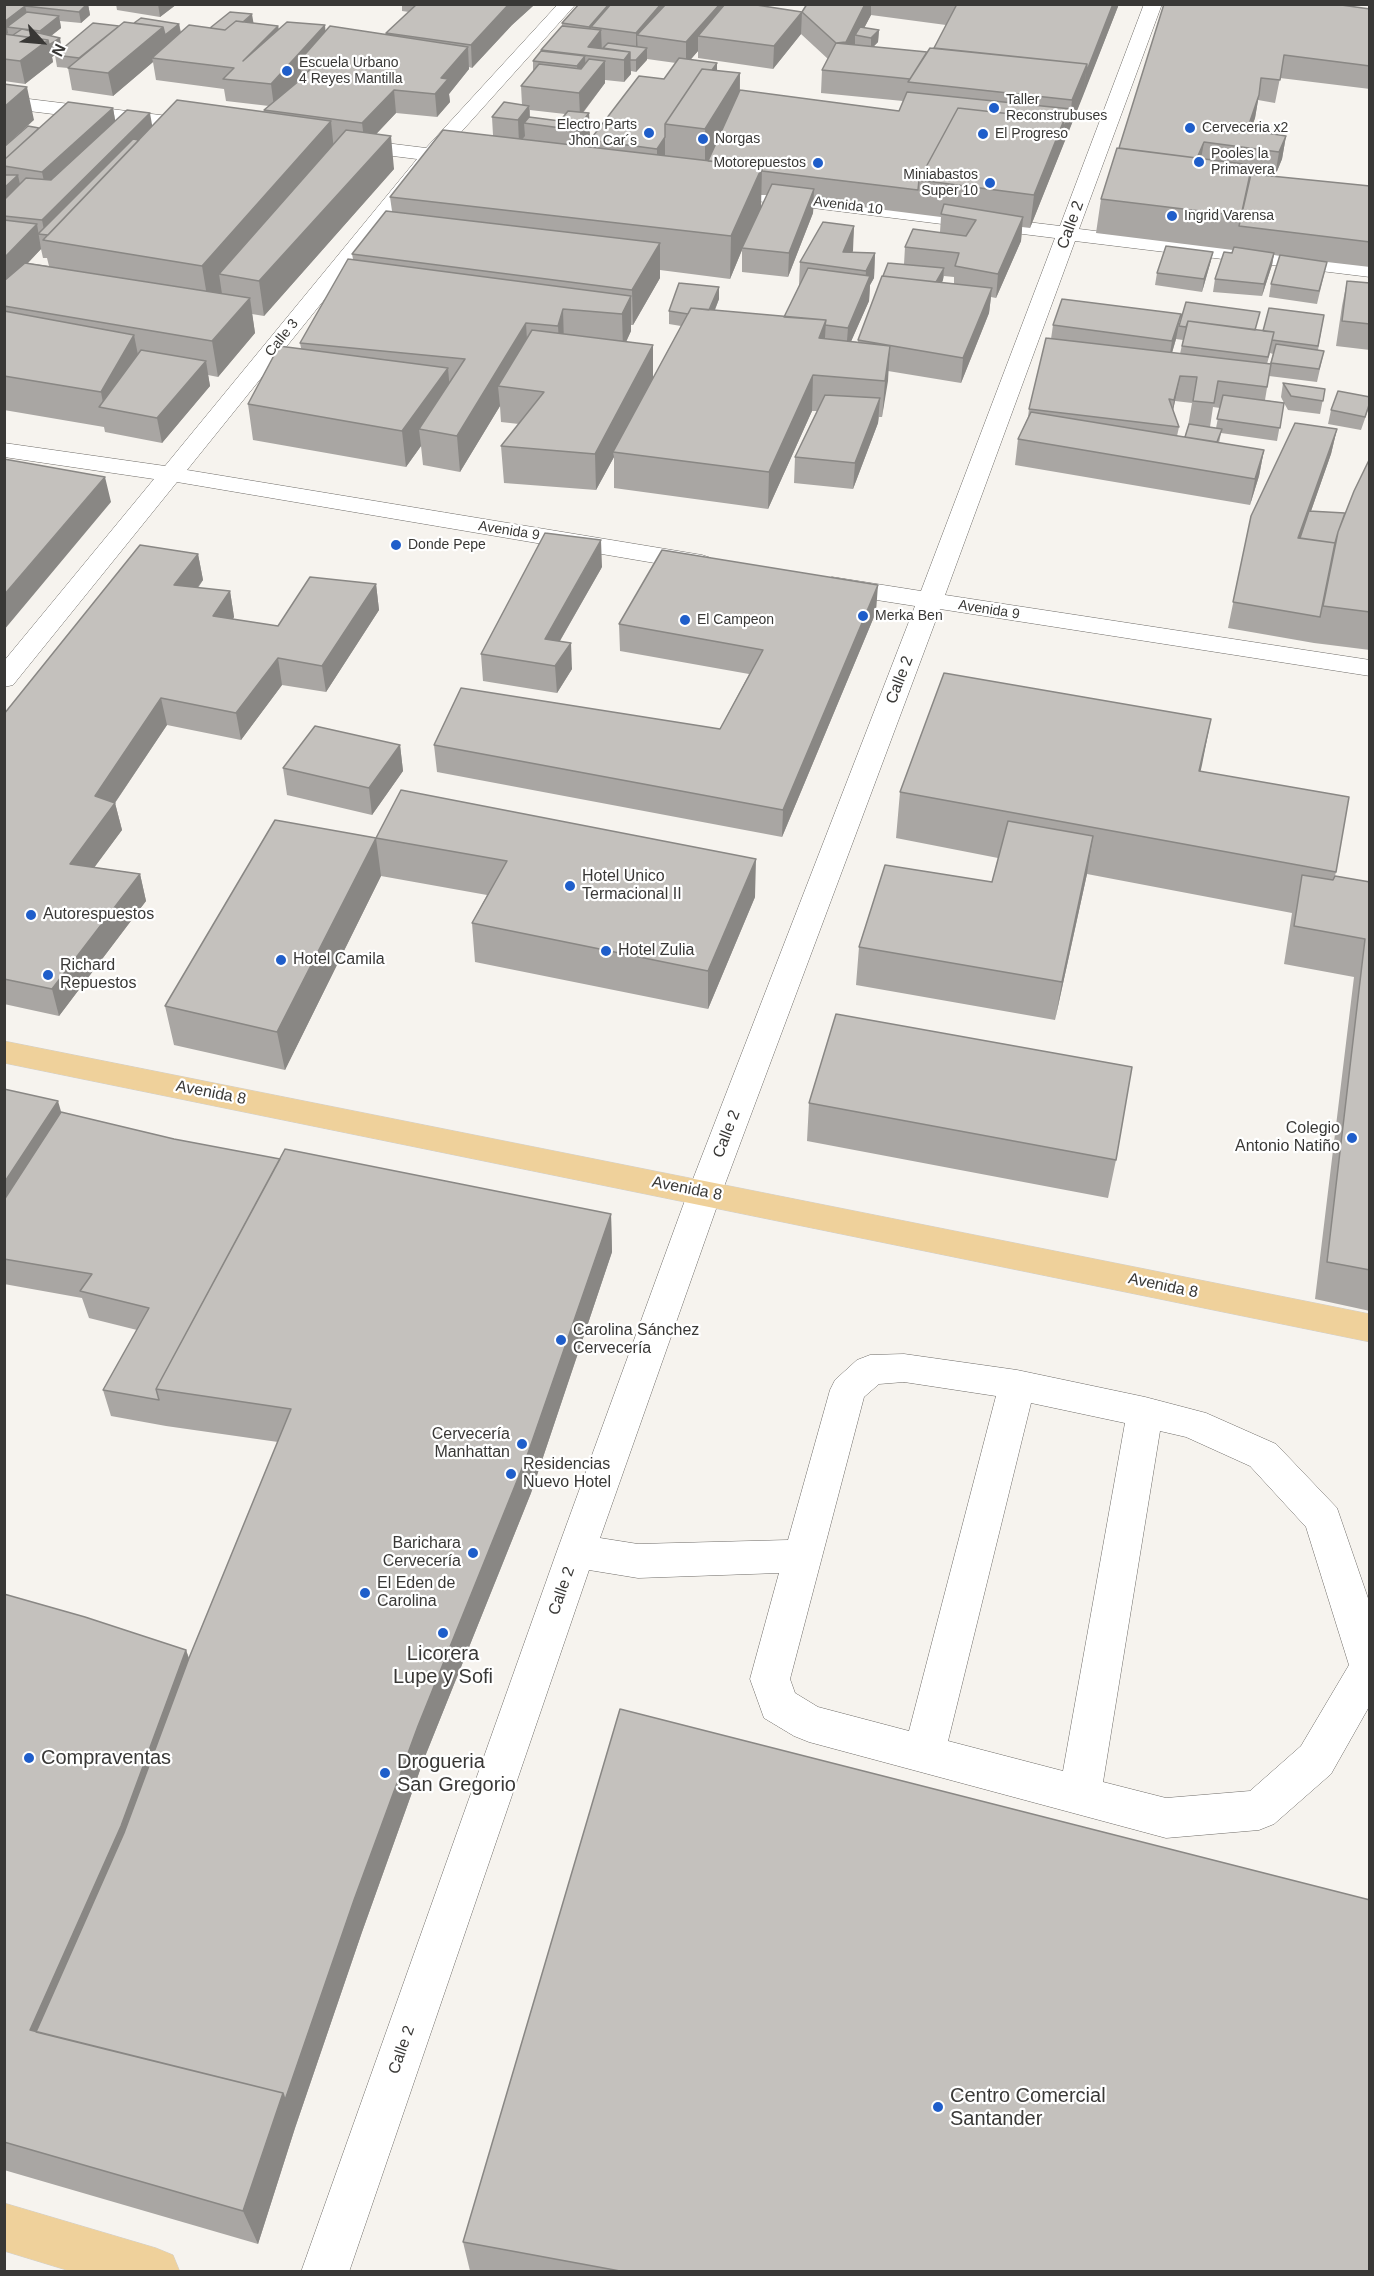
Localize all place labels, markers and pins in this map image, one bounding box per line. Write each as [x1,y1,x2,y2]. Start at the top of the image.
place label: Escuela Urbano 4 Reyes Mantilla [299,55,402,88]
marker: Escuela Urbano 4 Reyes Mantilla [280,64,294,78]
place label: Taller Reconstrubuses [1006,92,1107,124]
marker: Taller Reconstrubuses [987,101,1001,115]
place label: Electro Parts Jhon Car´s [557,117,637,150]
place label: Cerveceria x2 [1202,120,1288,136]
marker: Cerveceria x2 [1183,121,1197,135]
marker: Electro Parts Jhon Car´s [642,126,656,140]
place label: El Progreso [995,126,1068,142]
marker: El Progreso [976,127,990,141]
place label: Norgas [715,131,760,147]
marker: Norgas [696,132,710,146]
place label: Pooles la Primavera [1211,146,1275,178]
place label: Motorepuestos [713,155,806,171]
marker: Pooles la Primavera [1192,155,1206,169]
marker: Motorepuestos [811,156,825,170]
place label: Miniabastos Super 10 [903,167,978,200]
marker: Miniabastos Super 10 [983,176,997,190]
place label: Ingrid Varensa [1184,208,1274,224]
marker: Ingrid Varensa [1165,209,1179,223]
place label: Donde Pepe [408,537,486,553]
marker: Donde Pepe [389,538,403,552]
place label: Merka Ben [875,608,943,624]
marker: Merka Ben [856,609,870,623]
place label: El Campeon [697,612,774,628]
marker: El Campeon [678,613,692,627]
place label: Hotel Unico Termacional II [582,867,682,905]
marker: Hotel Unico Termacional II [563,879,577,893]
place label: Autorespuestos [43,905,154,925]
marker: Autorespuestos [24,908,38,922]
place label: Hotel Zulia [618,941,694,961]
marker: Hotel Zulia [599,944,613,958]
place label: Hotel Camila [293,950,385,970]
marker: Hotel Camila [274,953,288,967]
place label: Richard Repuestos [60,956,136,994]
marker: Richard Repuestos [41,968,55,982]
place label: Colegio Antonio Natiño [1235,1119,1340,1157]
marker: Colegio Antonio Natiño [1345,1131,1359,1145]
place label: Carolina Sánchez Cervecería [573,1321,699,1359]
marker: Carolina Sánchez Cervecería [554,1333,568,1347]
place label: Cervecería Manhattan [432,1425,510,1463]
marker: Cervecería Manhattan [515,1437,529,1451]
place label: Residencias Nuevo Hotel [523,1455,611,1493]
marker: Residencias Nuevo Hotel [504,1467,518,1481]
place label: Barichara Cervecería [383,1534,461,1572]
marker: Barichara Cervecería [466,1546,480,1560]
place label: El Eden de Carolina [377,1574,455,1612]
marker: El Eden de Carolina [358,1586,372,1600]
marker: Licorera Lupe y Sofi [436,1626,450,1640]
place label: Licorera Lupe y Sofi [393,1642,493,1689]
place label: Compraventas [41,1746,171,1770]
place label: Drogueria San Gregorio [397,1750,516,1797]
marker: Compraventas [22,1751,36,1765]
marker: Drogueria San Gregorio [378,1766,392,1780]
place label: Centro Comercial Santander [950,2084,1106,2131]
marker: Centro Comercial Santander [931,2100,945,2114]

